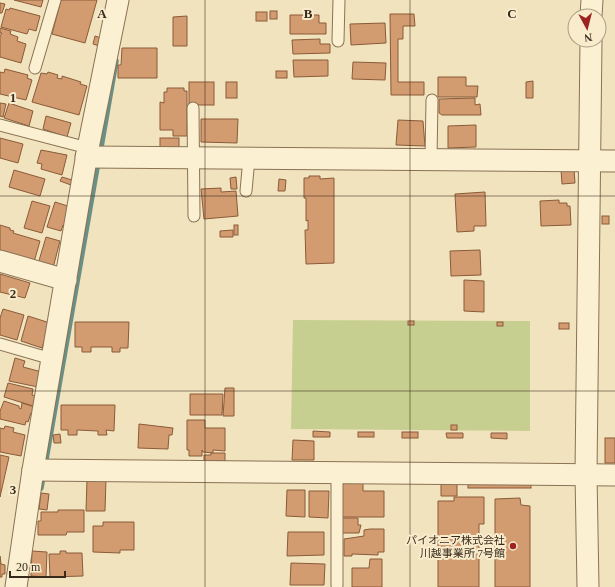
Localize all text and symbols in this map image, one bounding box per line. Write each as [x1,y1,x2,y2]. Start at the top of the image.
text: A [97,6,107,21]
text: B [304,6,313,21]
text: C [507,6,517,21]
north arrow [567,8,607,48]
text: N [583,31,593,44]
text: 1 [10,90,16,105]
text: 2 [10,286,16,301]
text: 3 [10,482,17,497]
place label: パイオニア株式会社 川越事業所 7号館 [406,534,505,559]
marker: パイオニア株式会社 川越事業所 7号館 [508,541,518,551]
scale bar [10,553,65,579]
text: 20 m [16,560,41,574]

